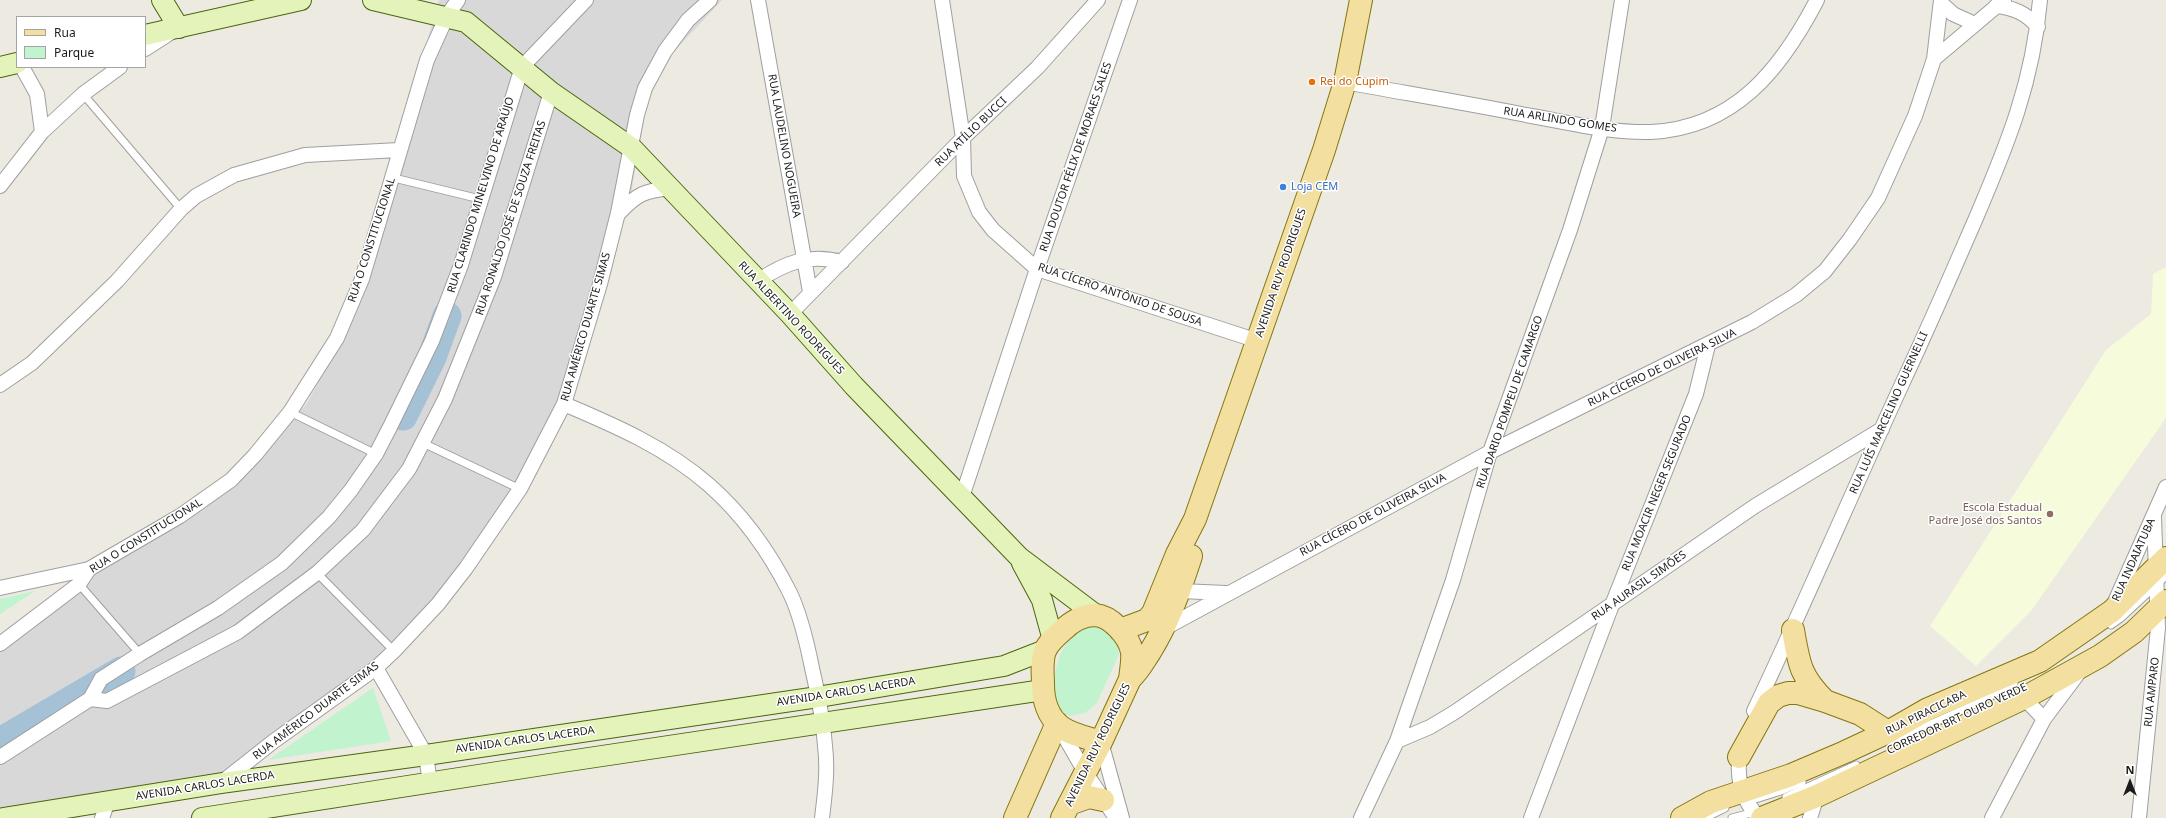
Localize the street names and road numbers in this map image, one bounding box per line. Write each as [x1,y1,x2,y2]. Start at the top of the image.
street label: RUA DOUTOR FÉLIX DE MORAES SALES [1037,60,1115,254]
street label: RUA LAUDELINO NOGUEIRA [765,73,803,219]
street label: RUA ATÍLIO BUCCI [932,94,1010,170]
street label: RUA CLARINDO MINELVINO DE ARAÚJO [445,95,517,295]
street label: RUA ARLINDO GOMES [1502,105,1618,135]
street label: RUA RONALDO JOSÉ DE SOUZA FREITAS [473,119,549,317]
street label: RUA O CONSTITUCIONAL [346,176,398,304]
street label: AVENIDA RUY RODRIGUES [1253,207,1309,339]
street label: RUA AMÉRICO DUARTE SIMAS [558,251,614,403]
street label: RUA ALBERTINO RODRIGUES [735,259,847,377]
street label: RUA CÍCERO ANTÔNIO DE SOUSA [1036,261,1204,329]
street label: RUA DARIO POMPEU DE CAMARGO [1474,314,1546,490]
street label: RUA CÍCERO DE OLIVEIRA SILVA [1586,326,1738,410]
street label: RUA LUÍS MARCELINO GUERNELLI [1847,330,1931,496]
street label: RUA MOACIR NEGER SEGURADO [1620,413,1694,573]
street label: RUA CÍCERO DE OLIVEIRA SILVA [1298,471,1448,559]
street label: RUA O CONSTITUCIONAL [87,496,205,576]
street label: RUA INDAIATUBA [2110,516,2158,604]
street label: RUA AURASIL SIMÕES [1589,548,1689,624]
street label: RUA AMPARO [2142,656,2162,728]
street label: RUA AMÉRICO DUARTE SIMAS [250,659,382,763]
street label: AVENIDA CARLOS LACERDA [776,675,916,709]
street label: AVENIDA RUY RODRIGUES [1062,681,1134,809]
street label: CORREDOR BRT OURO VERDE [1885,681,2029,757]
street label: RUA PIRACICABA [1884,688,1968,738]
street label: AVENIDA CARLOS LACERDA [455,724,595,756]
street label: AVENIDA CARLOS LACERDA [135,769,275,803]

